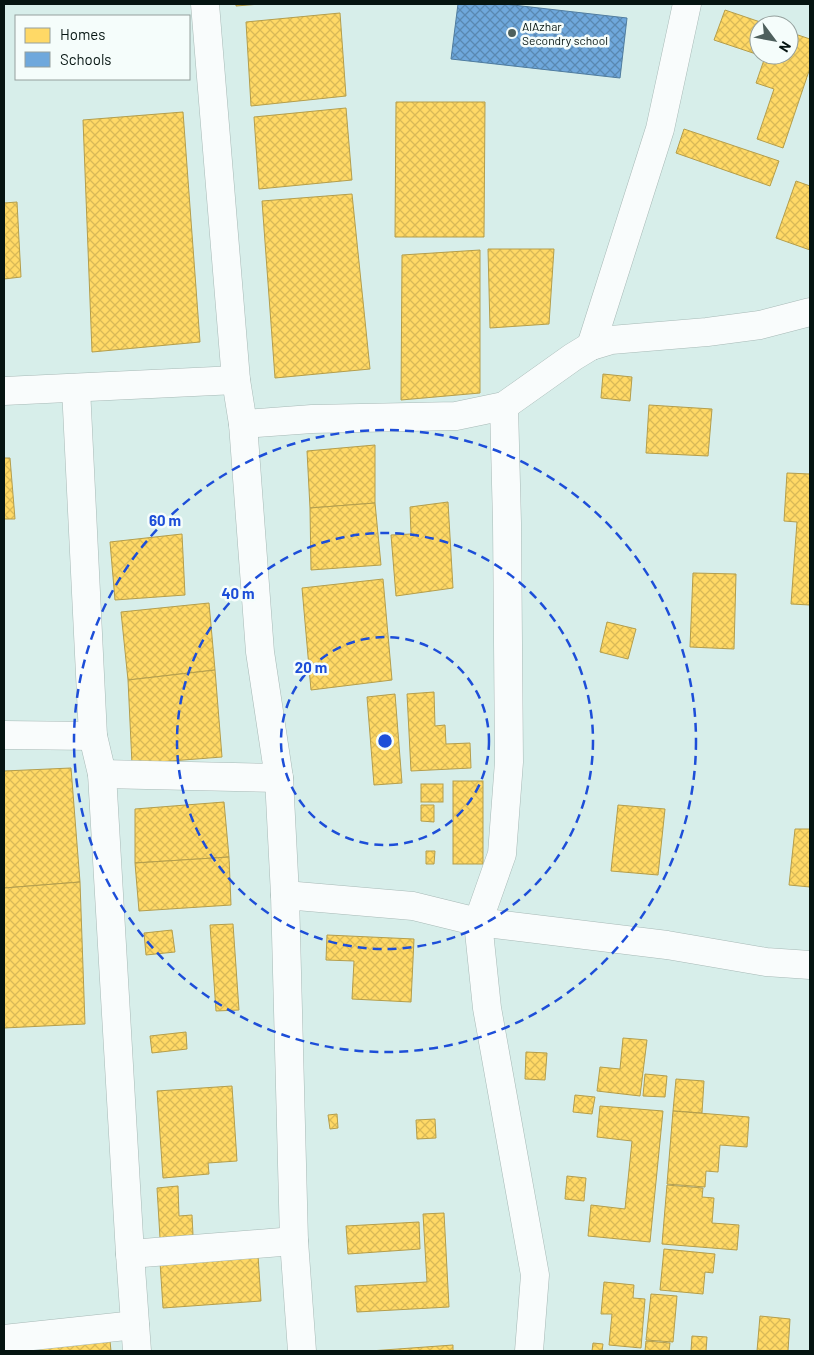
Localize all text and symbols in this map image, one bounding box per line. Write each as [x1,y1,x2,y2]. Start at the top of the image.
legend [15,15,190,80]
north arrow [749,15,799,65]
place label: AlAzhar Secondry school [522,19,608,47]
text: Homes [60,25,105,43]
marker: AlAzhar Secondry school [506,27,518,39]
text: N [776,39,795,56]
text: Schools [60,50,112,68]
text: 60 m [149,511,181,529]
text: 40 m [221,584,255,602]
text: 20 m [295,658,327,676]
centre of rings [376,732,394,750]

